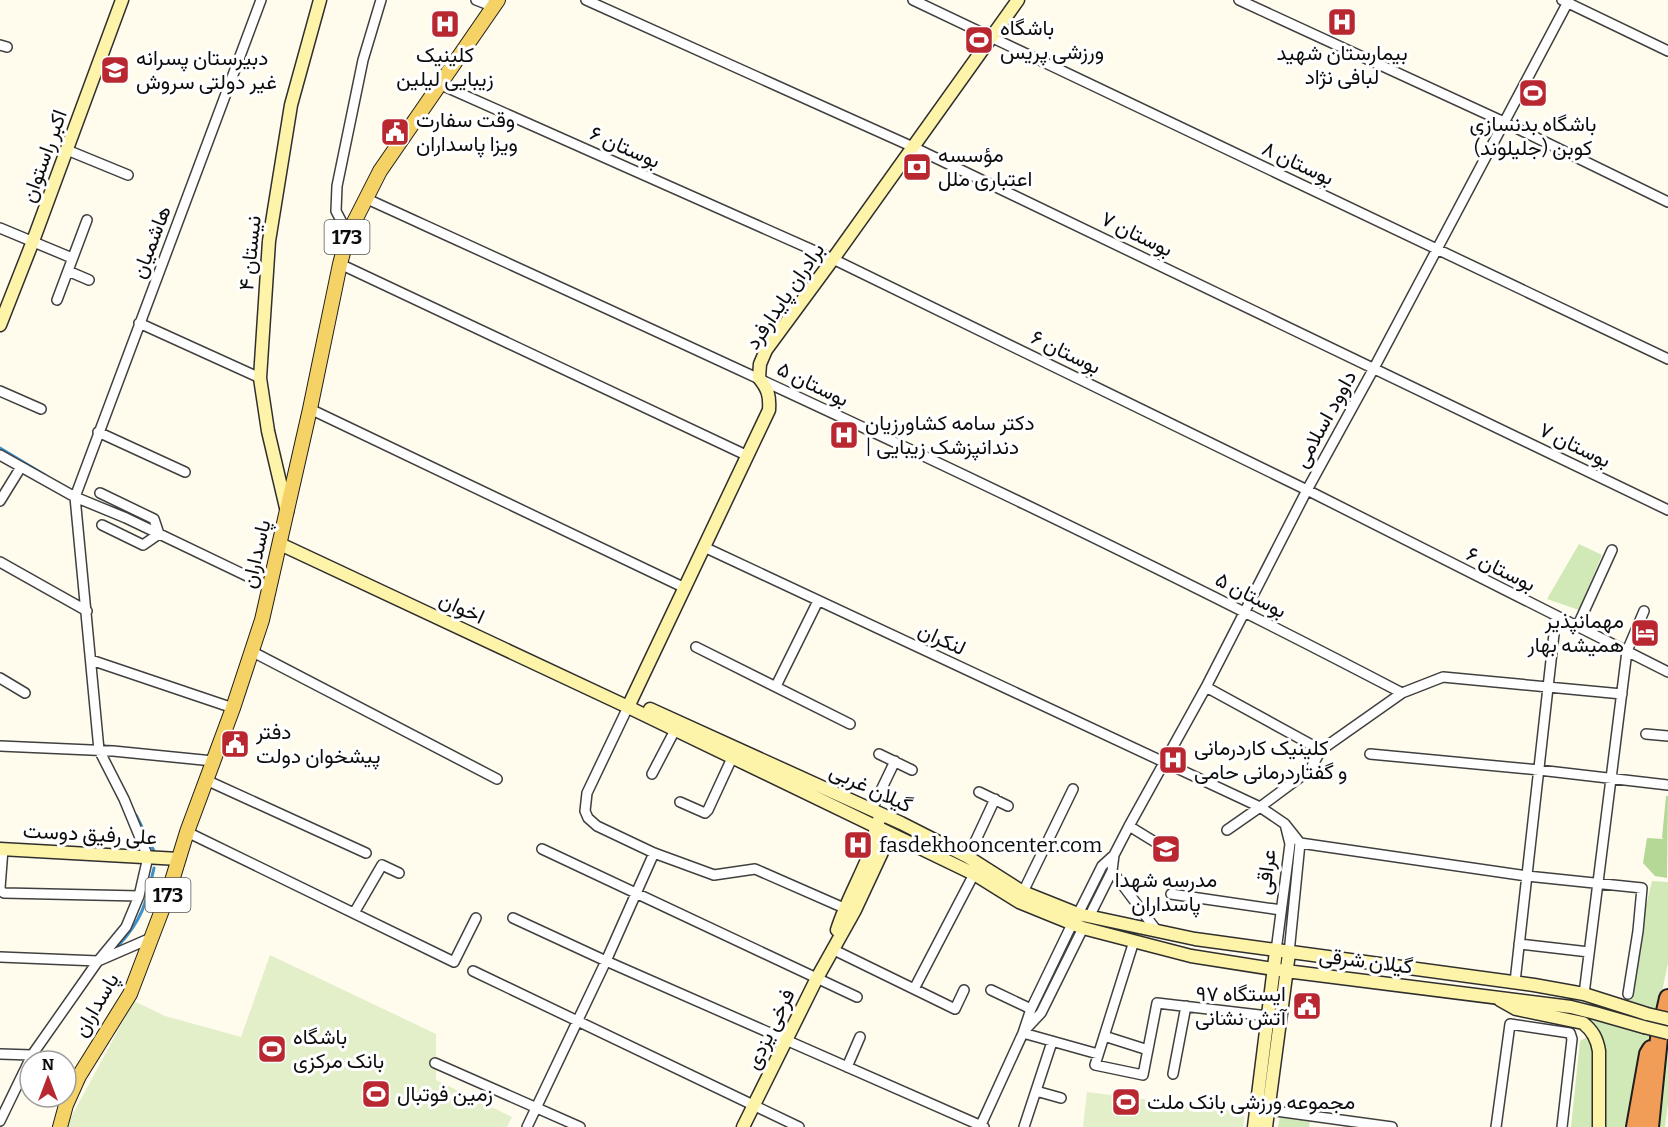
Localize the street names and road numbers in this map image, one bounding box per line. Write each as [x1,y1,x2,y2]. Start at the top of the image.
street label: اکبر راستوان [15,106,73,206]
street label: بوستان ۶ [586,120,664,174]
street label: بوستان ۸ [1258,135,1338,191]
street label: هاشمیان [125,202,177,282]
street label: بوستان ۷ [1097,206,1177,262]
street label: نیستان ۴ [233,214,267,292]
road number: 173 [324,220,370,254]
street label: برادران پایدارفرد [740,238,831,355]
street label: بوستان ۶ [1027,324,1105,380]
street label: بوستان ۵ [773,356,853,412]
street label: داوود اسلامی [1288,366,1362,472]
street label: بوستان ۷ [1535,417,1615,473]
street label: پاسداران [236,517,277,591]
street label: بوستان ۶ [1462,541,1540,597]
street label: بوستان ۵ [1211,566,1291,624]
street label: اخوان [435,586,489,630]
street label: لنکران [914,617,970,661]
street label: گیلان غربی [825,758,917,818]
street label: علی رفیق دوست [22,818,158,850]
street label: عراقی [1250,848,1282,896]
road number: 173 [146,878,190,912]
street label: گیلان شرقی [1318,942,1414,980]
street label: پاسداران [67,968,125,1042]
street label: فرخی یزدی [739,984,801,1074]

